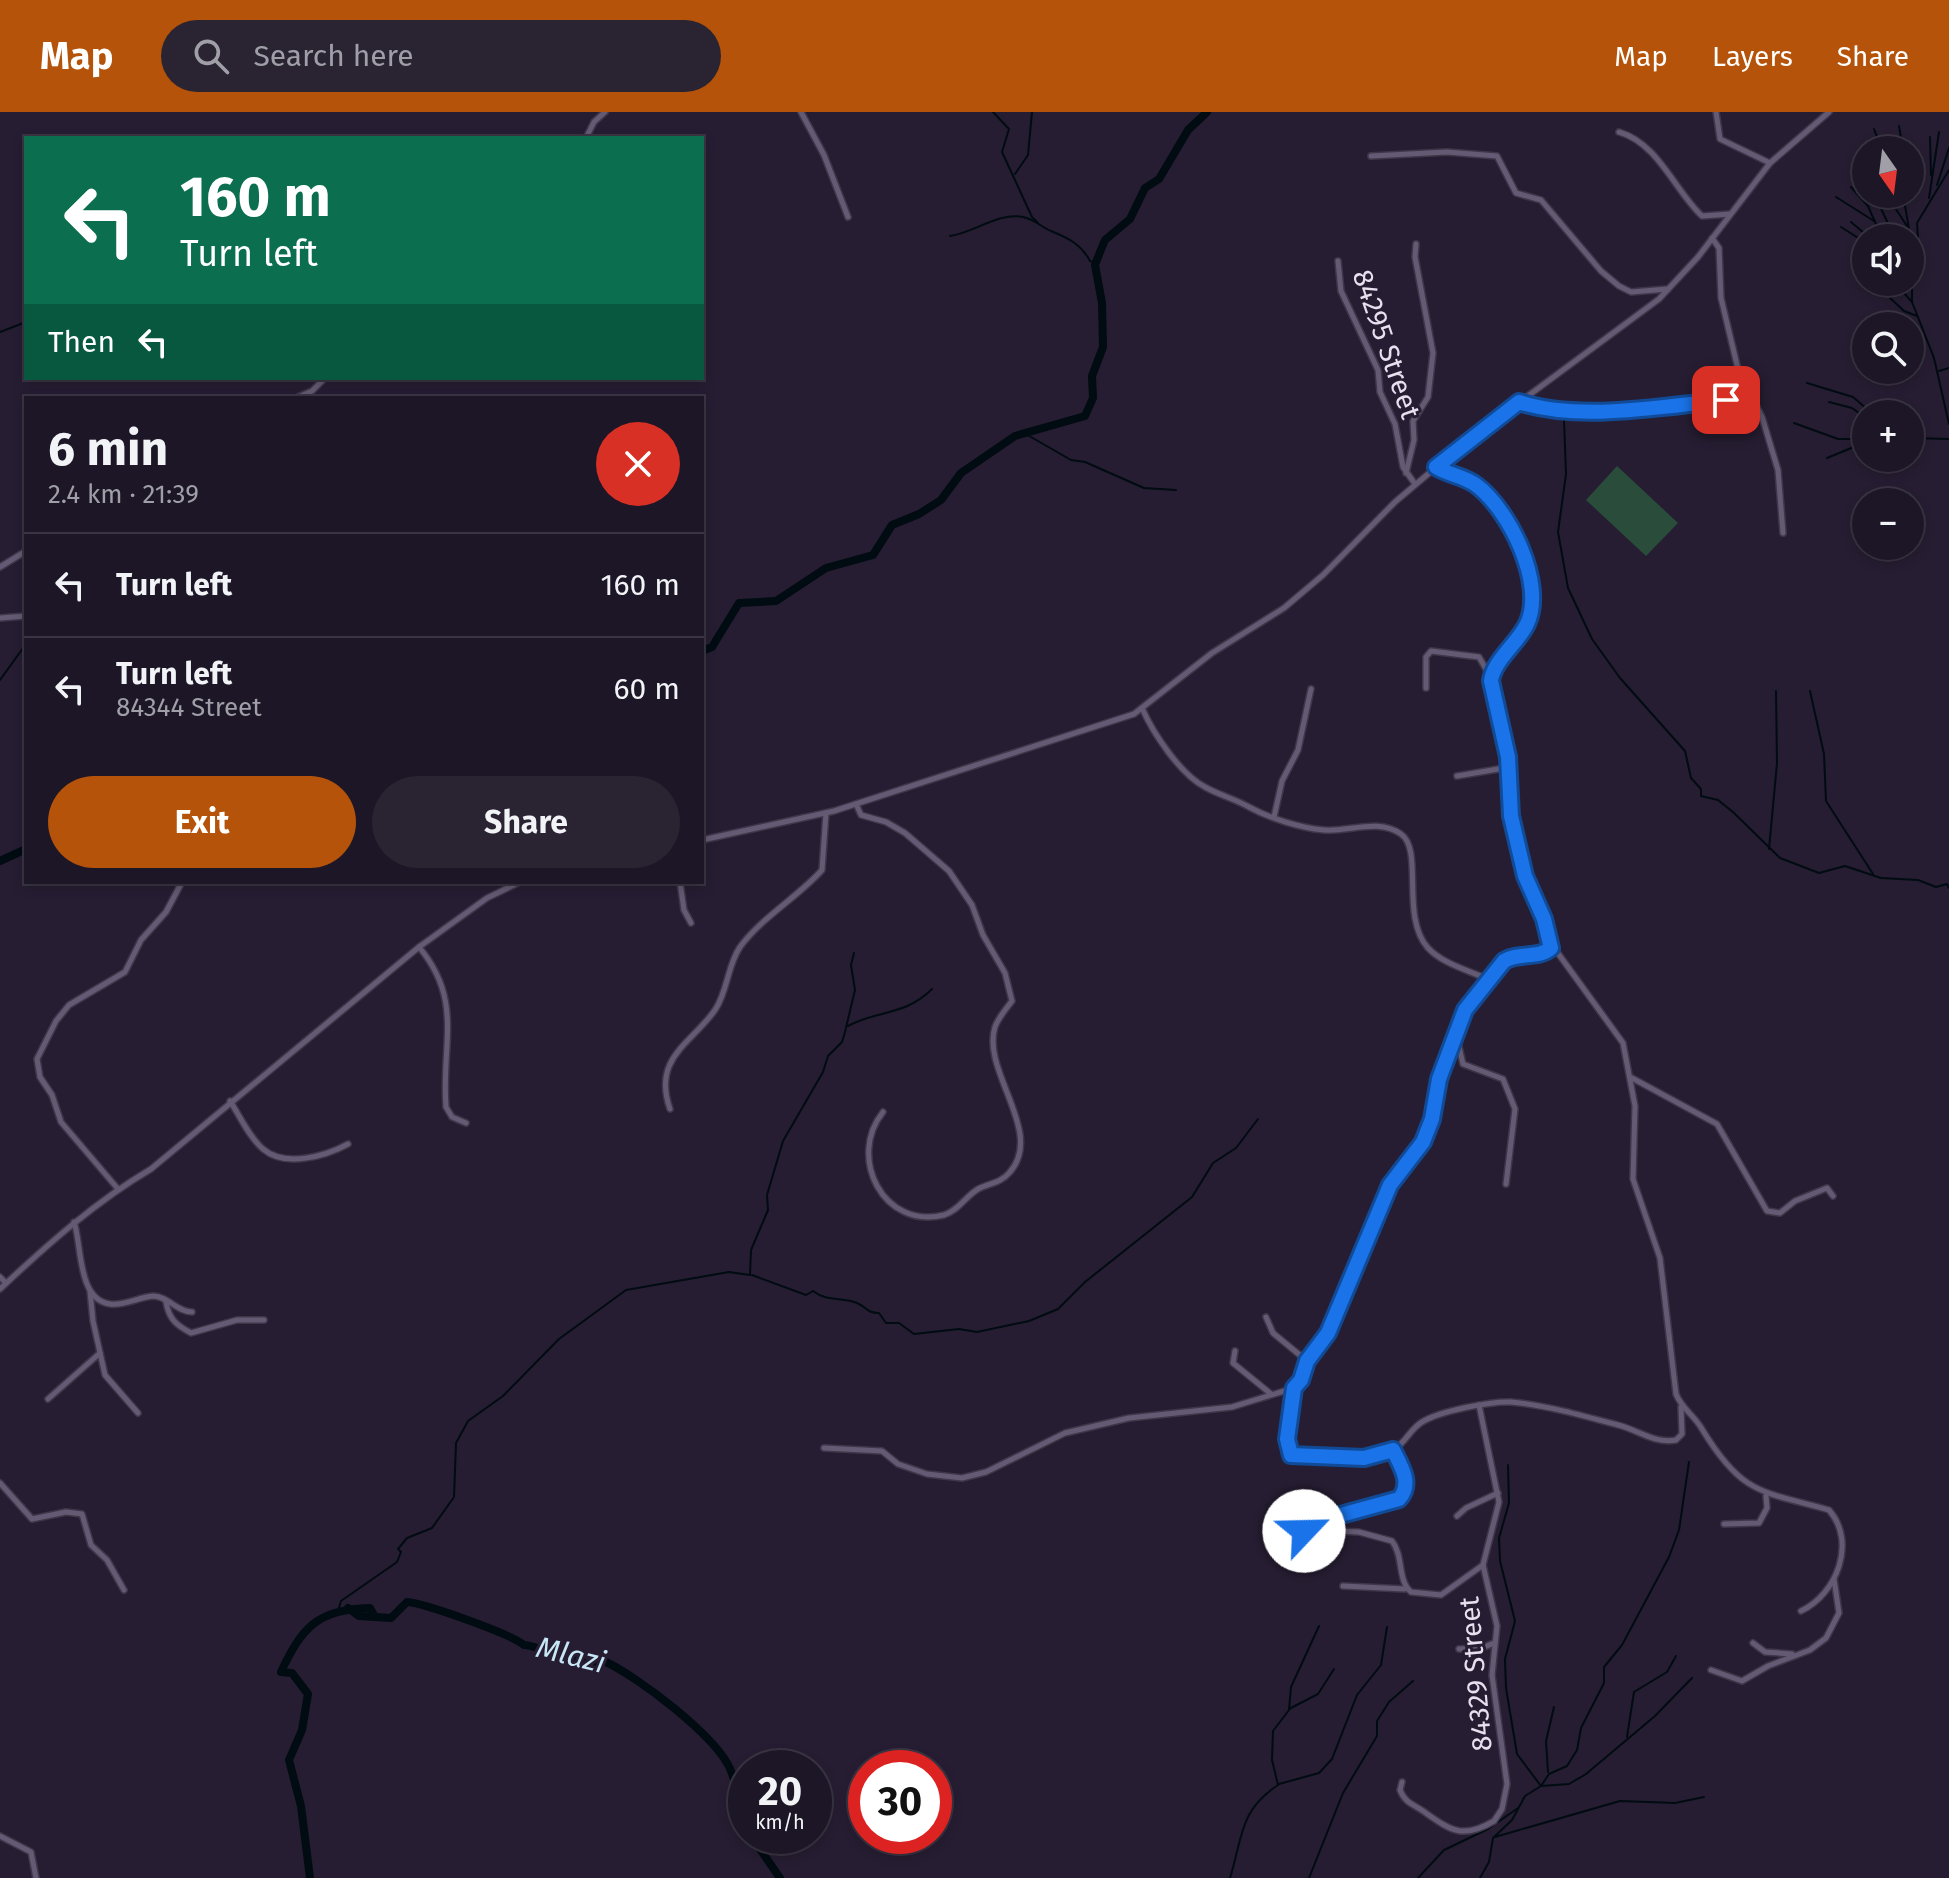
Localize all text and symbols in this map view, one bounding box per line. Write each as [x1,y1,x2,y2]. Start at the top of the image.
search box [161,20,721,92]
text: Map [40,33,113,79]
icon: search [189,34,233,78]
text: Search here [253,38,414,74]
text: Map [1614,40,1668,73]
text: Layers [1712,40,1793,73]
text: Share [1837,40,1909,73]
north arrow [1852,136,1924,208]
map controls [1852,136,1924,560]
text: 160 m [180,164,331,231]
icon: left [48,168,152,272]
button: sound [1852,224,1924,296]
text: Turn left [180,232,318,276]
street label: 84295 Street [1346,265,1428,424]
button: search [1852,312,1924,384]
icon: left [131,320,175,364]
text: Then [48,324,115,360]
pin [1692,366,1760,434]
icon: arrive [1704,378,1748,422]
button: + [1852,400,1924,472]
text: 6 min [48,420,168,478]
button: close [596,422,680,506]
text: 2.4 km · 21:39 [48,479,199,510]
button: − [1852,488,1924,560]
icon: left [48,563,92,607]
text: Turn left [116,567,232,603]
text: 160 m [601,567,680,603]
text: Turn left [116,656,232,692]
icon: left [48,667,92,711]
text: 60 m [614,671,680,707]
text: 84344 Street [116,692,262,723]
button: Exit [48,776,356,868]
button: Share [372,776,680,868]
position arrow [1262,1489,1346,1573]
street label: 84329 Street [1452,1594,1499,1753]
water label: Mlazi [533,1629,610,1681]
speed limit sign: 30 [848,1750,952,1854]
text: 20 [758,1768,802,1816]
text: km/h [755,1810,805,1834]

